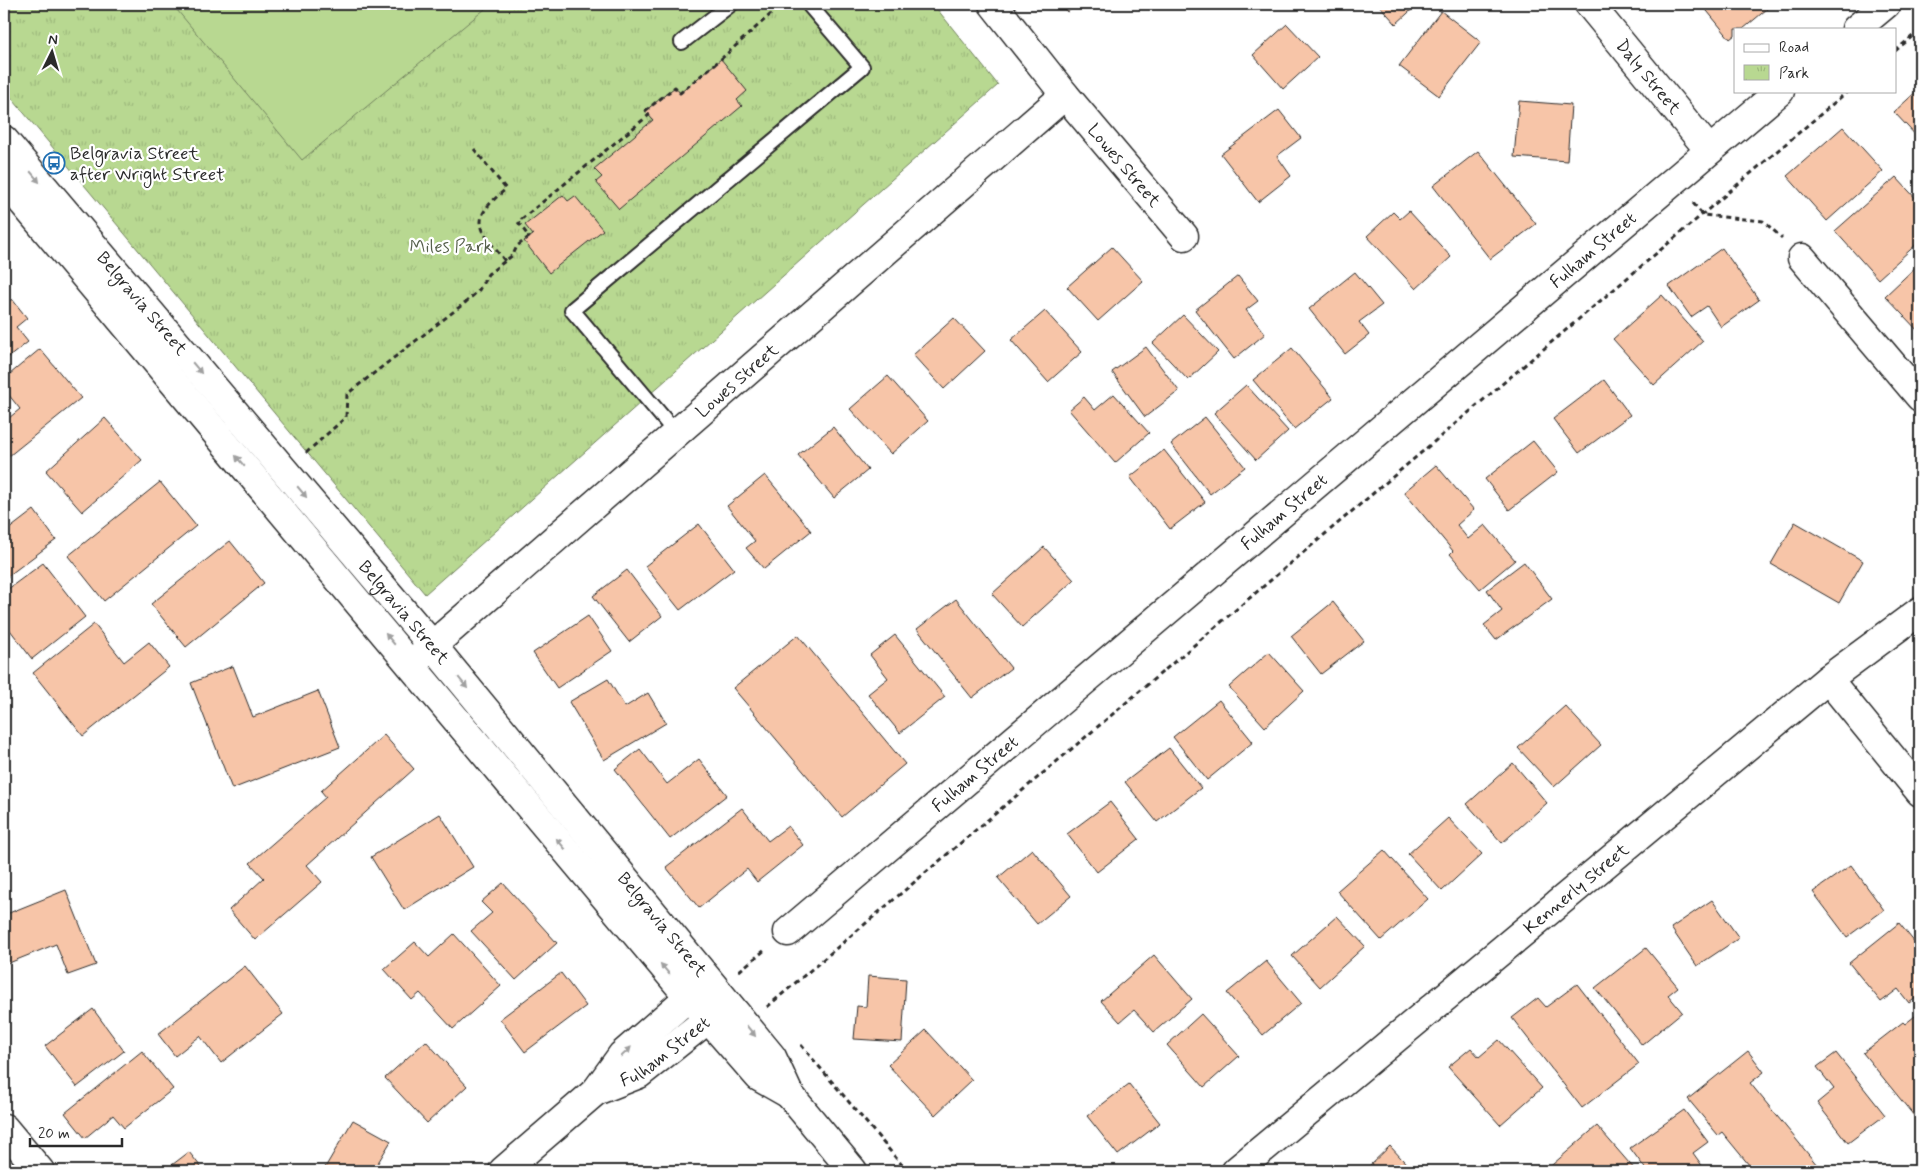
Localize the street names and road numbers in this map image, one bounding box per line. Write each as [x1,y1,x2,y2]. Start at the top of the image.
street label: Daly Street [1610,35,1686,120]
street label: Lowes Street [1081,119,1166,213]
street label: Fulham Street [1545,207,1642,294]
street label: Belgravia Street [91,247,193,361]
street label: Lowes Street [691,338,784,424]
street label: Fulham Street [1236,469,1333,556]
street label: Belgravia Street [353,556,455,670]
street label: Fulham Street [927,730,1024,818]
street label: Kennerly Street [1519,838,1635,940]
street label: Belgravia Street [611,867,712,983]
street label: Fulham Street [617,1011,715,1093]

